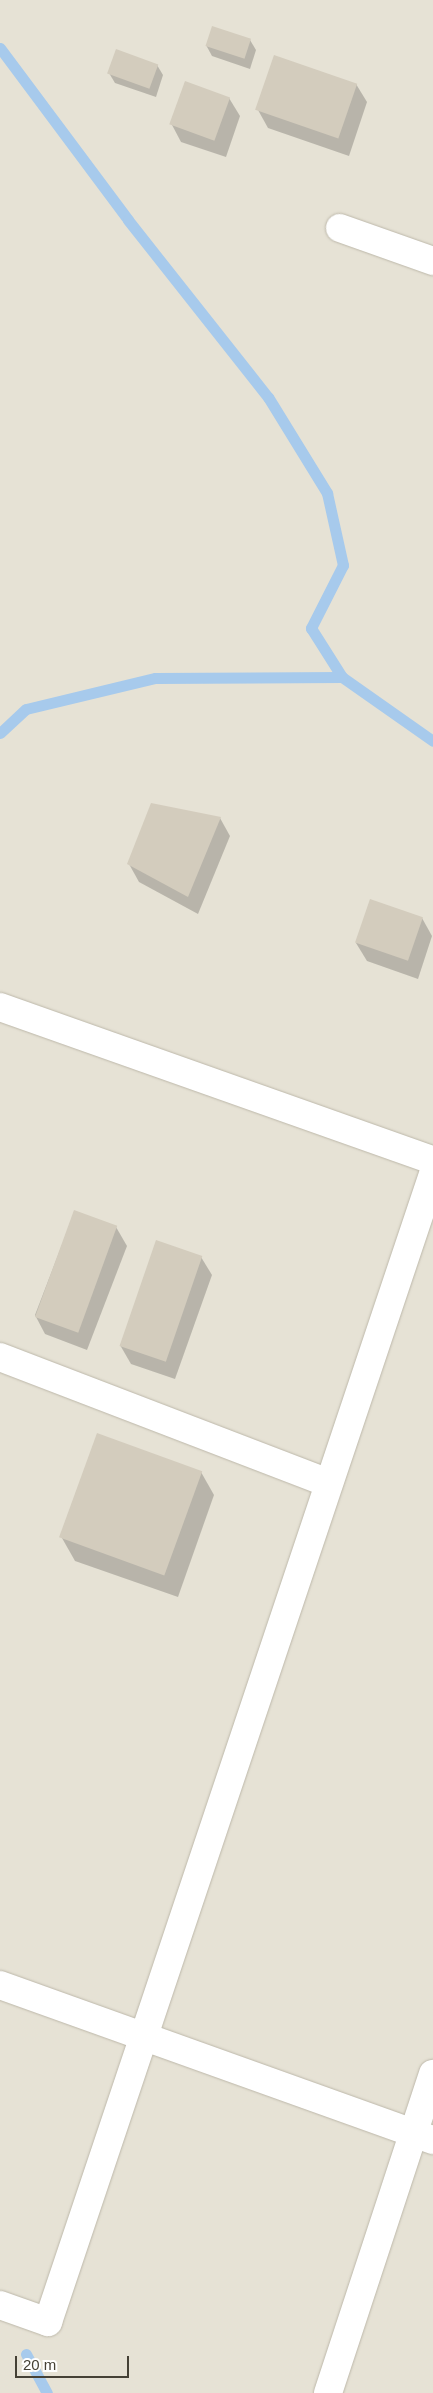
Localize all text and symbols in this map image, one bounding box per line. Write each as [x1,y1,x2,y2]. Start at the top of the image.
scale bar [18,2346,131,2378]
text: 20 m [23,2356,56,2373]

